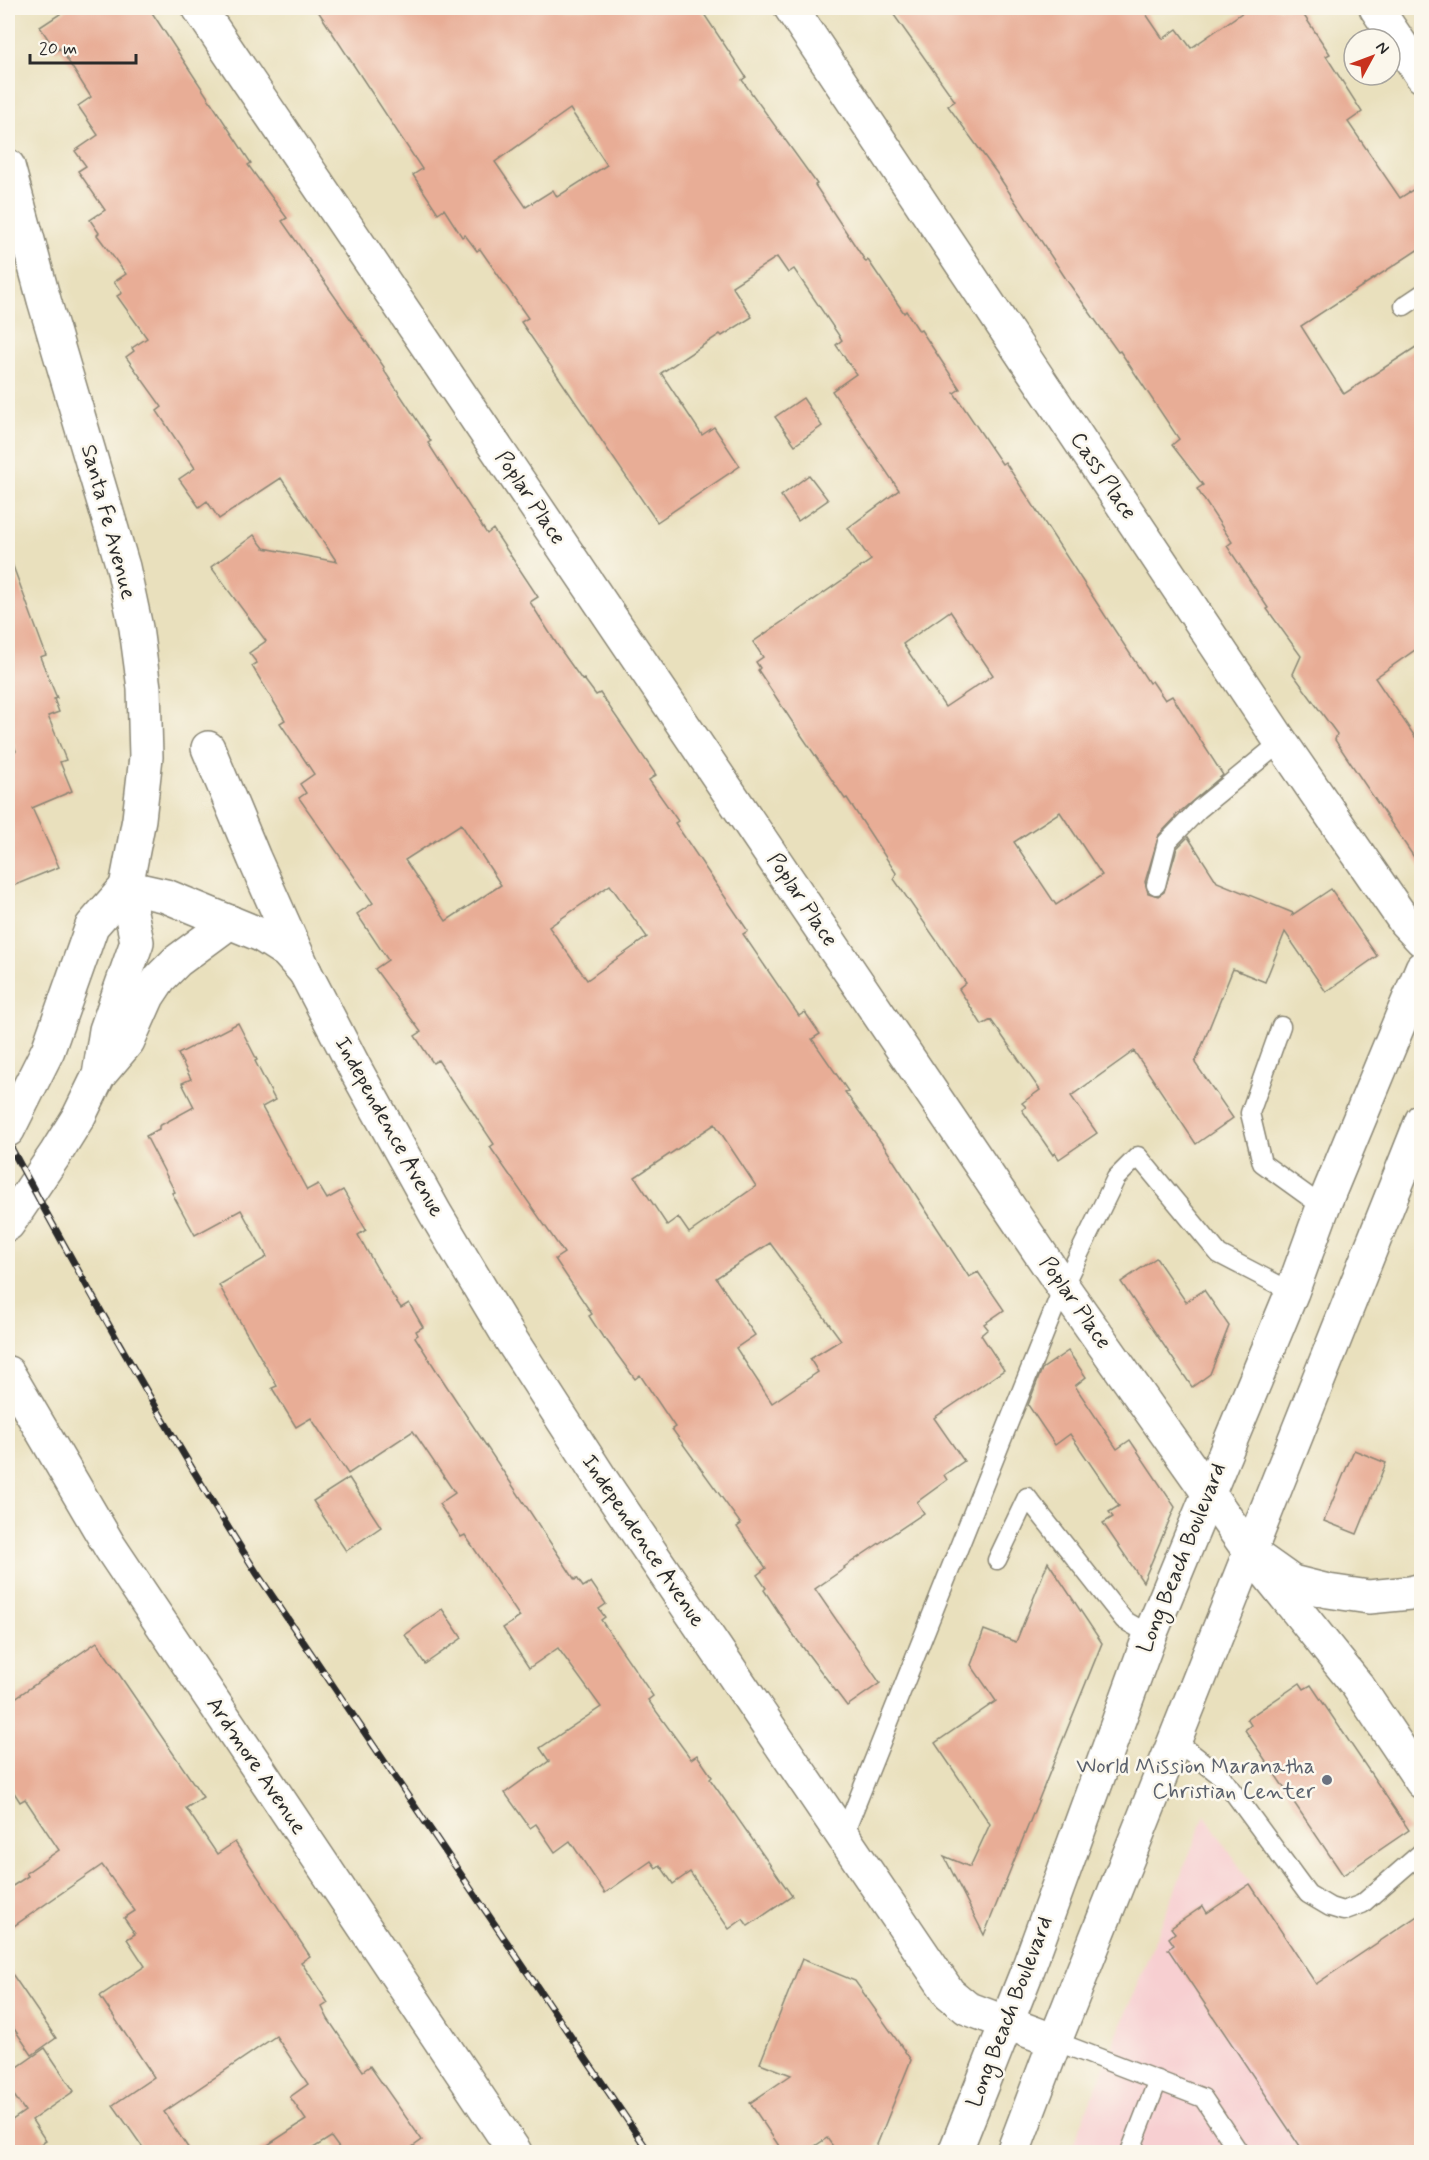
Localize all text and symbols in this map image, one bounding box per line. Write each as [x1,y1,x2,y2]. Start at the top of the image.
scale bar [30,27,136,65]
north arrow [1342,27,1402,87]
text: 20 m [39,37,77,61]
text: N [1371,37,1394,59]
street label: Cass Place [1063,427,1143,525]
street label: Santa Fe Avenue [74,441,142,603]
street label: Poplar Place [488,446,572,550]
street label: Poplar Place [760,848,844,952]
street label: Independence Avenue [328,1032,450,1222]
street label: Poplar Place [1033,1251,1117,1355]
street label: Independence Avenue [575,1449,711,1633]
street label: Long Beach Boulevard [1131,1459,1236,1658]
street label: Ardmore Avenue [200,1692,313,1840]
place label: World Mission Maranatha Christian Center [1076,1753,1316,1806]
marker: World Mission Maranatha Christian Center [1320,1773,1334,1787]
street label: Long Beach Boulevard [961,1913,1062,2113]

